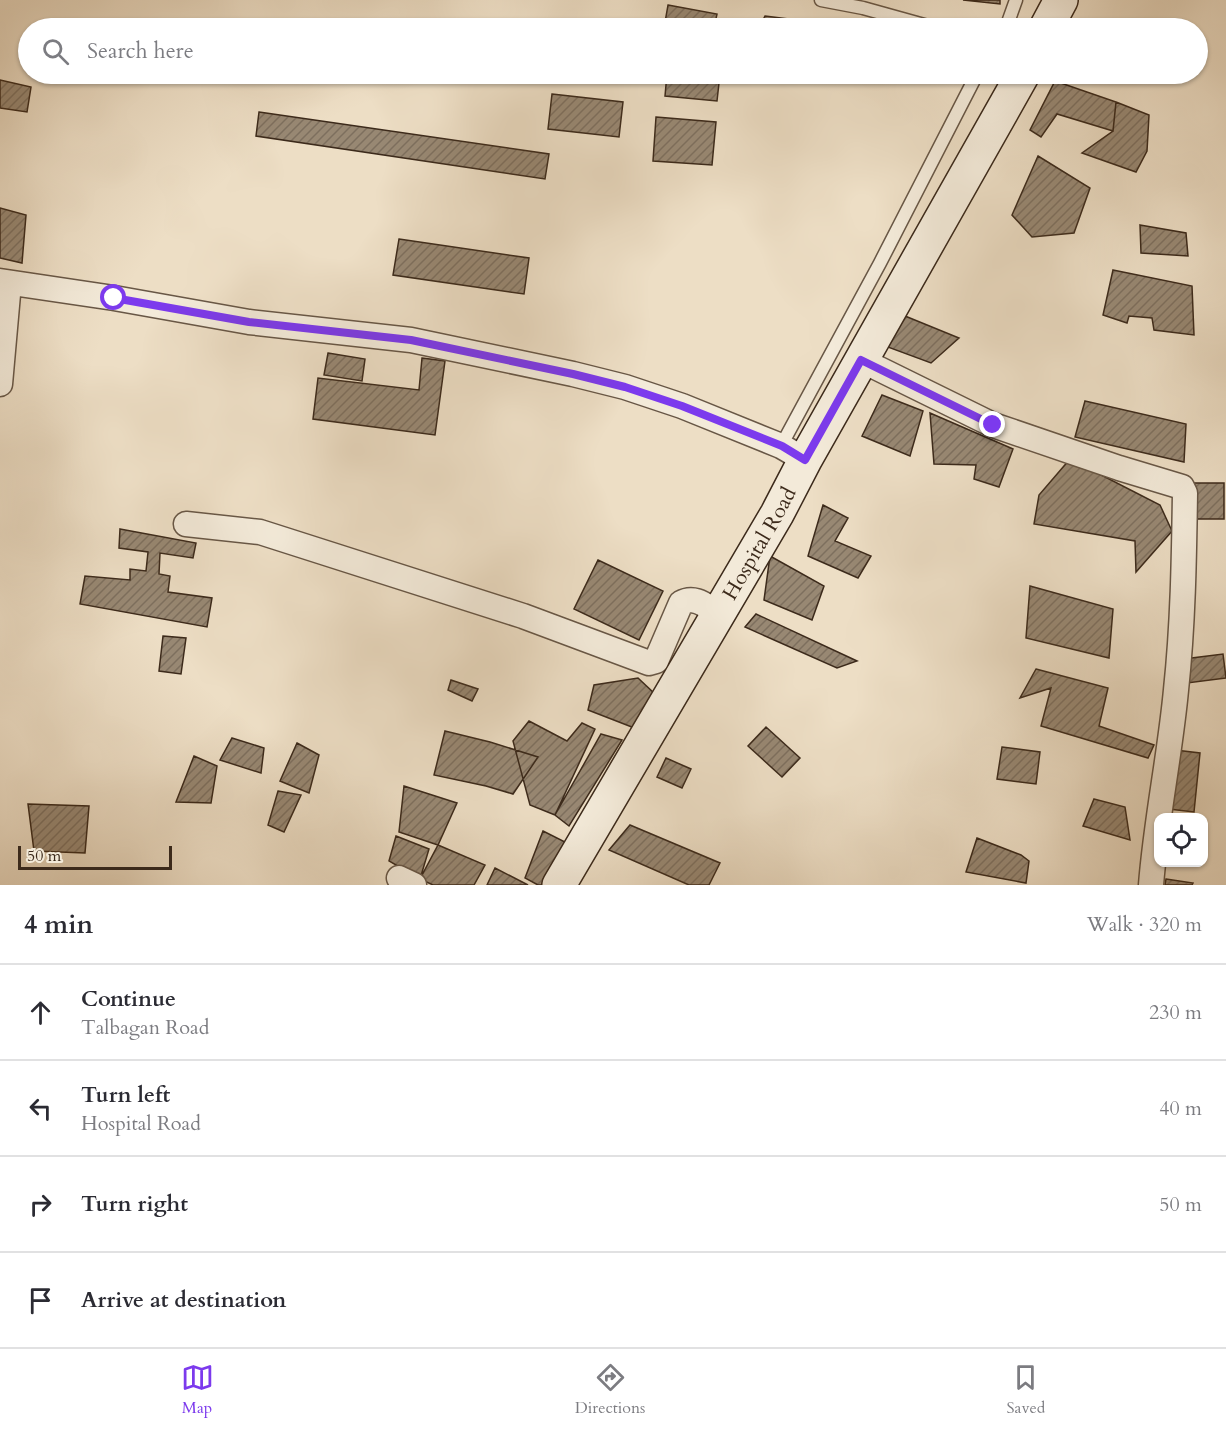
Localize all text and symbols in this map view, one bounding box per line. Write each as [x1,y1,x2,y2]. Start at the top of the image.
search box [18,18,1208,84]
icon: search [39,35,72,68]
text: Search here [87,36,194,66]
route start [100,284,126,310]
route end [979,411,1005,437]
street label: Hospital Road [716,482,804,605]
map controls [1154,813,1208,867]
button: locate [1154,813,1208,867]
scale bar [18,843,172,870]
text: 50 m [27,845,61,867]
text: 4 min [24,907,93,942]
text: Walk · 320 m [1087,911,1202,938]
text: Continue [81,984,176,1014]
icon: ahead [24,996,57,1029]
text: 230 m [1149,999,1202,1026]
text: Talbagan Road [81,1014,209,1041]
text: Turn left [81,1080,170,1110]
icon: left [24,1092,57,1125]
text: 40 m [1159,1095,1202,1122]
text: Hospital Road [81,1110,201,1137]
icon: right [24,1188,57,1221]
text: Turn right [81,1189,188,1219]
text: 50 m [1159,1191,1202,1218]
icon: arrive [24,1284,57,1317]
text: Arrive at destination [81,1285,286,1315]
tab: Map [181,1361,214,1419]
tab: Directions [575,1361,645,1419]
tab: Saved [1007,1361,1045,1419]

